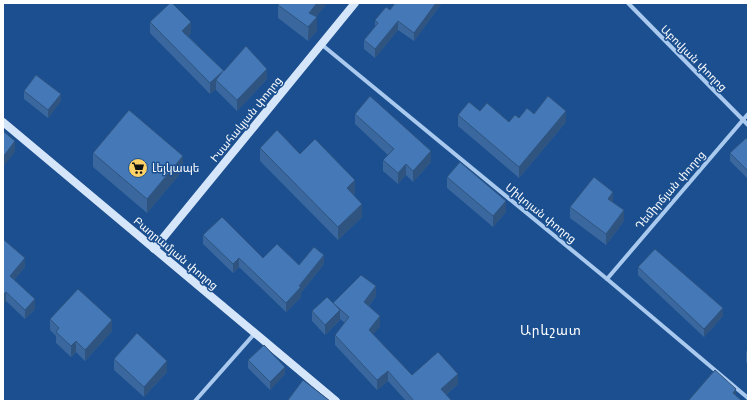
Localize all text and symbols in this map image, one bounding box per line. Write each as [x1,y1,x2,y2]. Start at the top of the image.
street label: Աբովյան փողոց [657,21,731,95]
street label: Իսահակյան փողոց [206,73,286,165]
street label: Դեմիրճյան փողոց [631,147,709,233]
supermarket icon: Լեյկապե [127,157,149,179]
place label: Լեյկապե [152,160,199,176]
street label: Միկոյան փողոց [502,179,580,247]
street label: Բաղրամյան փողոց [130,213,222,293]
district label: Արևշատ [520,321,582,340]

